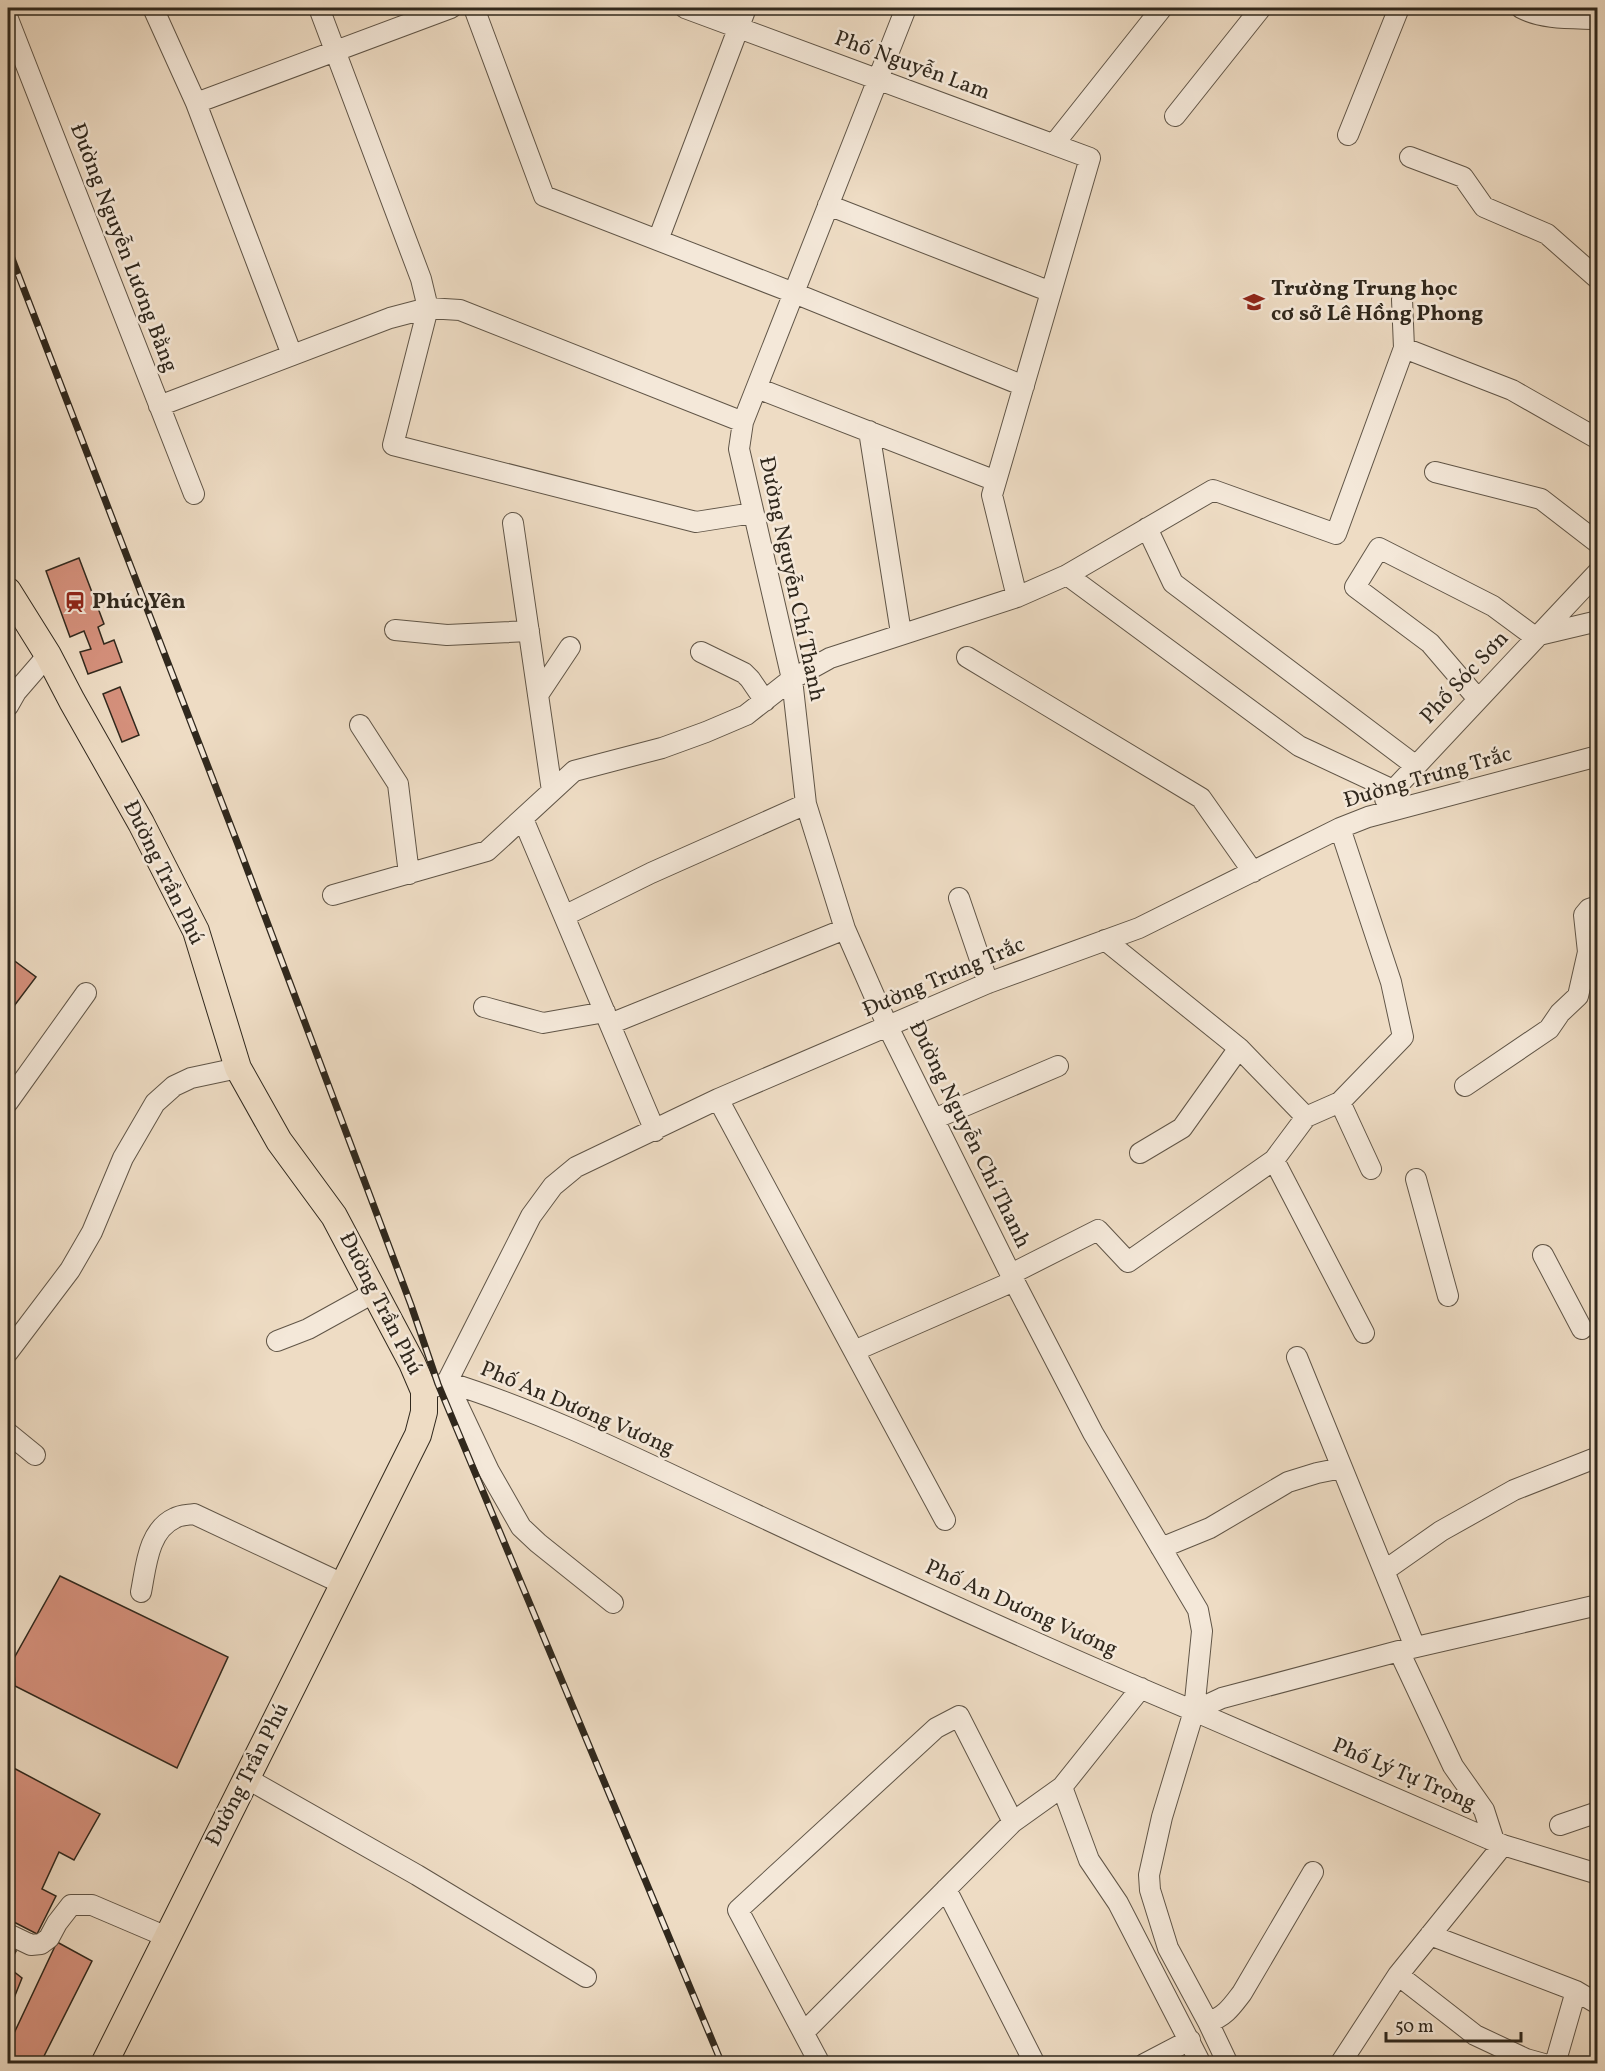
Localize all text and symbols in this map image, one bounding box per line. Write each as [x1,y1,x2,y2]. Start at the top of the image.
street label: Phố Nguyễn Lam [830,23,994,109]
street label: Đường Nguyễn Lương Bằng [61,119,185,377]
place label: Trường Trung học cơ sở Lê Hồng Phong [1271,274,1483,330]
school or university icon: Trường Trung học cơ sở Lê Hồng Phong [1242,290,1266,314]
street label: Đường Nguyễn Chí Thanh [750,454,832,704]
place label: Phúc Yên [92,587,186,618]
station icon: Phúc Yên [63,590,87,614]
street label: Phố Sóc Sơn [1414,624,1516,732]
street label: Đường Trưng Trắc [1340,739,1516,817]
street label: Đường Trần Phú [115,795,211,951]
street label: Đường Trưng Trắc [858,930,1030,1026]
street label: Đường Nguyễn Chí Thanh [900,1016,1038,1254]
street label: Đường Trần Phú [330,1227,430,1381]
street label: Phố An Dương Vương [475,1354,679,1464]
street label: Phố An Dương Vương [920,1553,1122,1665]
street label: Đường Trần Phú [198,1698,298,1852]
street label: Phố Lý Tự Trọng [1327,1731,1481,1819]
scale bar [1386,2005,1521,2043]
text: 50 m [1395,2015,1434,2040]

